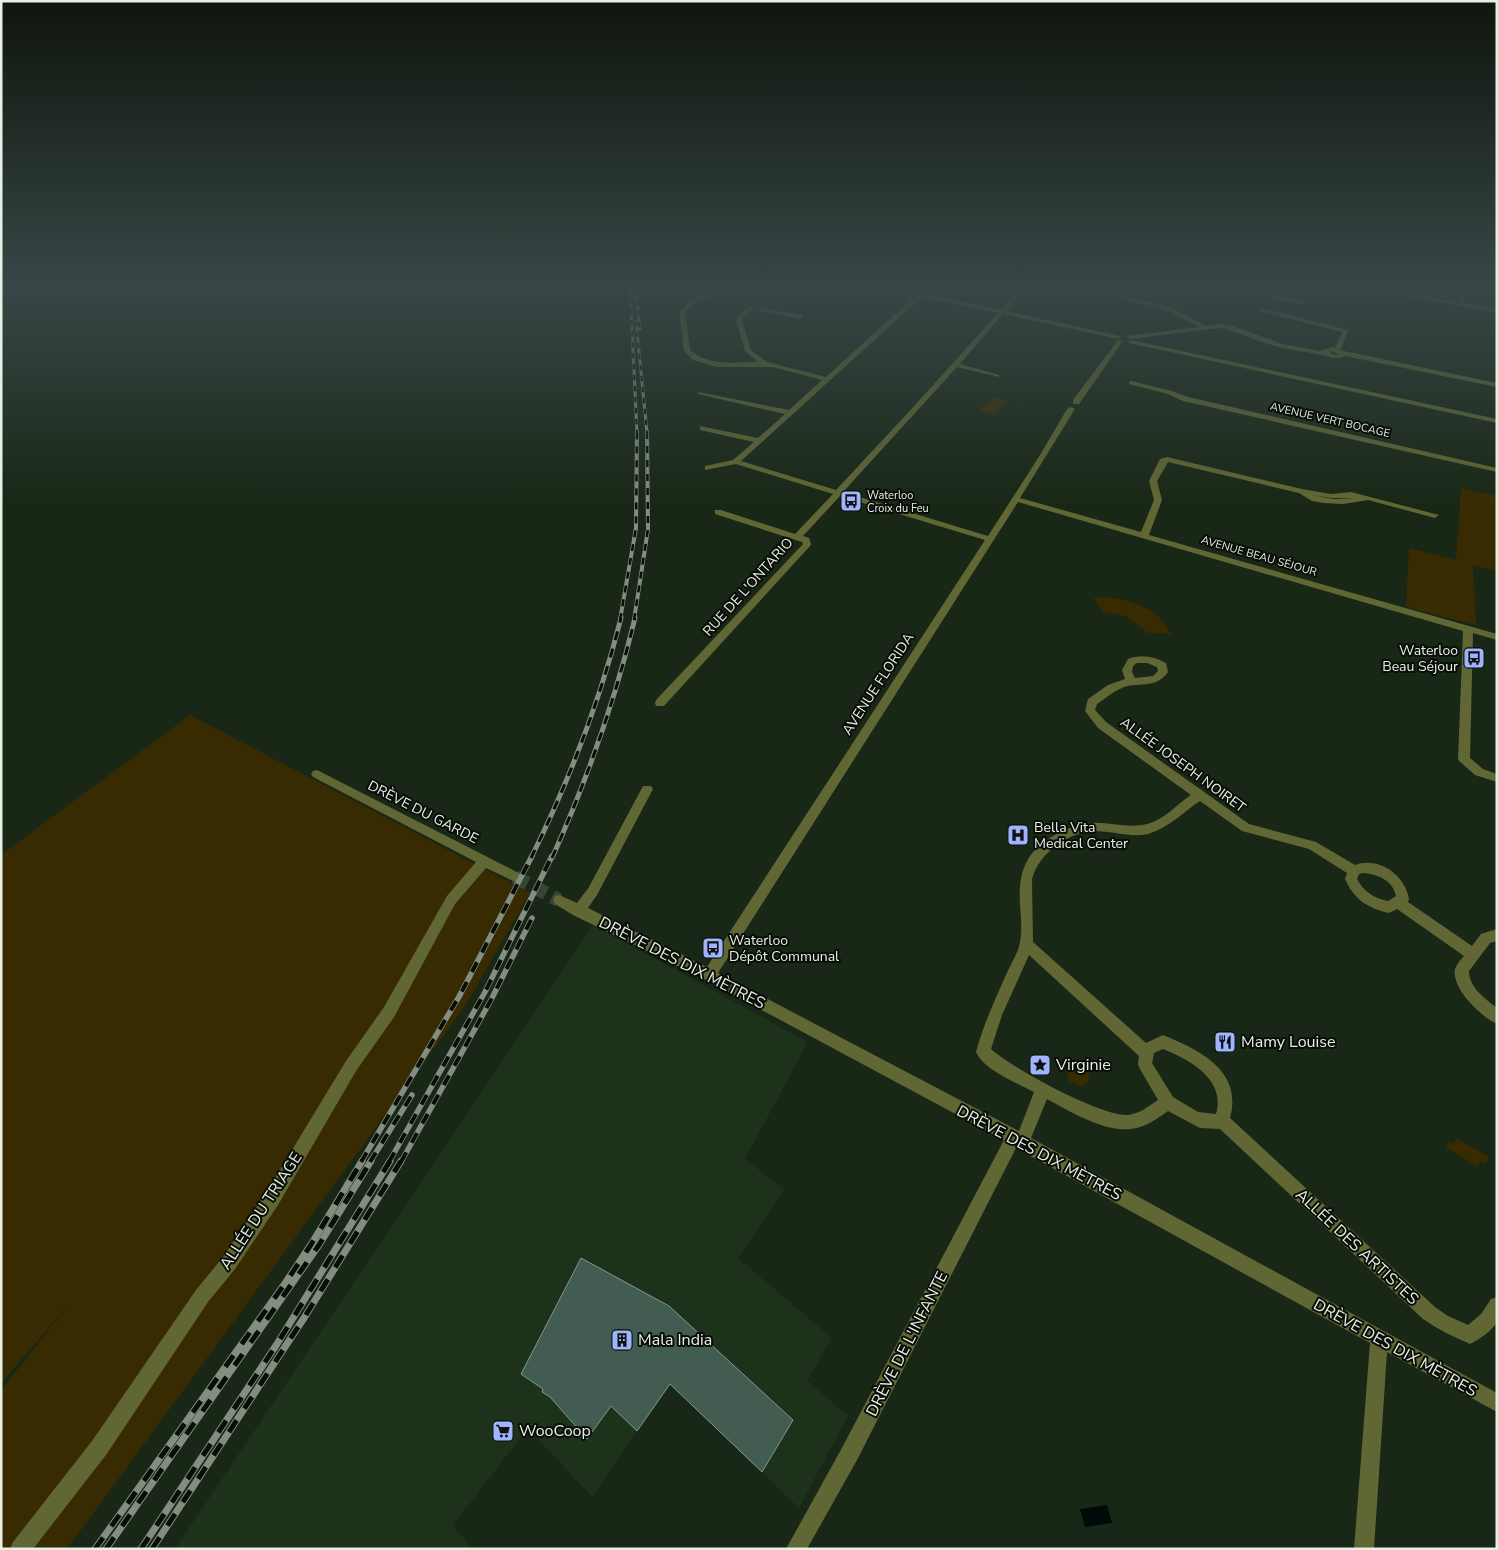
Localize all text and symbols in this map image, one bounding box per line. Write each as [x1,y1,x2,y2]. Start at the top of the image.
street label: AVENUE VERT BOCAGE [1269,399,1391,441]
place label: Waterloo Croix du Feu [867,488,929,516]
bus stop icon: Waterloo Croix du Feu [839,489,863,513]
street label: AVENUE BEAU SÉJOUR [1199,531,1320,580]
street label: RUE DE L'ONTARIO [699,534,797,640]
street label: AVENUE FLORIDA [838,629,918,739]
place label: Waterloo Beau Séjour [1382,641,1458,676]
bus stop icon: Waterloo Beau Séjour [1462,646,1486,670]
street label: ALLÉE JOSEPH NOIRET [1116,713,1250,817]
street label: DRÈVE DU GARDE [364,776,482,848]
place label: Bella Vita Medical Center [1034,818,1128,853]
hospital icon: Bella Vita Medical Center [1006,823,1030,847]
street label: DRÈVE DES DIX MÈTRES [595,911,769,1015]
place label: Waterloo Dépôt Communal [729,931,840,966]
bus stop icon: Waterloo Dépôt Communal [701,936,725,960]
restaurant icon: Mamy Louise [1213,1030,1237,1054]
place label: Mamy Louise [1241,1031,1336,1053]
place icon: Virginie [1028,1053,1052,1077]
place label: Virginie [1055,1054,1111,1076]
street label: DRÈVE DES DIX MÈTRES [953,1100,1125,1206]
street label: ALLÉE DU TRIAGE [215,1148,307,1274]
street label: ALLÉE DES ARTISTES [1291,1184,1423,1310]
street label: DRÈVE DE L'INFANTE [861,1268,953,1420]
street label: DRÈVE DES DIX MÈTRES [1309,1294,1481,1402]
building icon: Mala India [610,1328,634,1352]
place label: Mala India [638,1329,712,1351]
supermarket icon: WooCoop [491,1419,515,1443]
place label: WooCoop [519,1420,591,1442]

